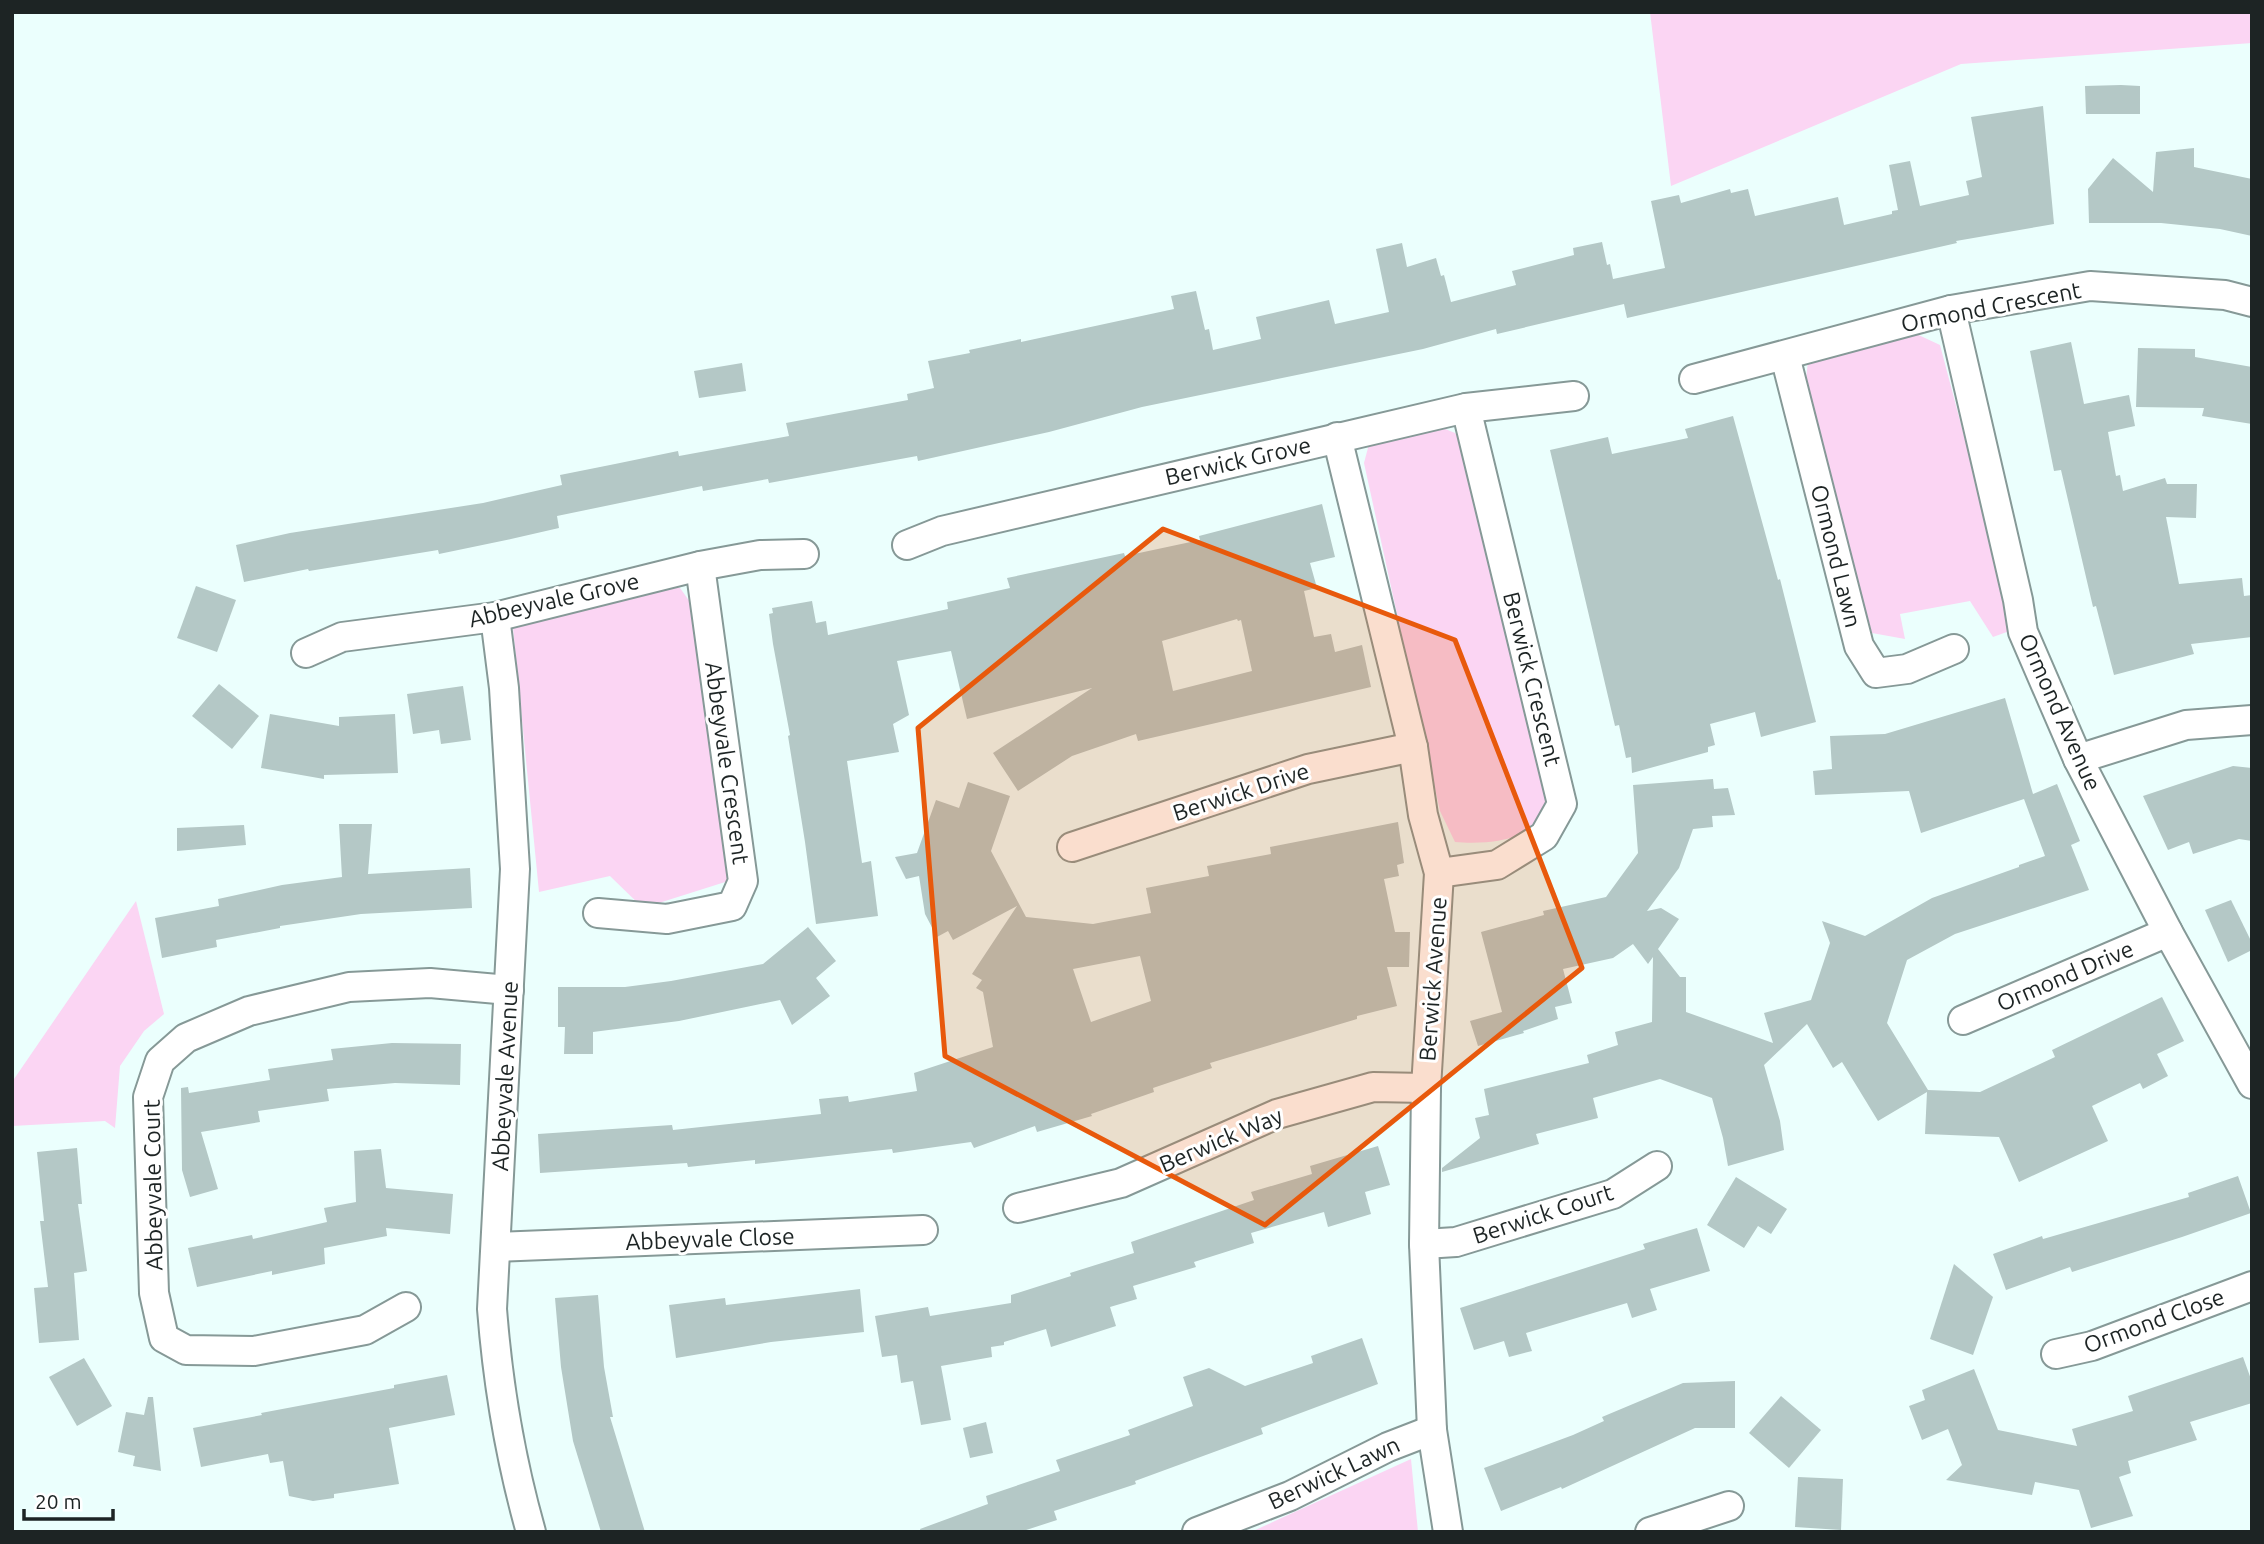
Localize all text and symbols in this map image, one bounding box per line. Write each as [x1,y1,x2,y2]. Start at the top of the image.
street label: Ormond Crescent [1899,277,2083,336]
street label: Berwick Grove [1163,432,1313,489]
street label: Ormond Lawn [1807,482,1866,630]
street label: Abbeyvale Grove [466,568,642,631]
street label: Berwick Crescent [1499,589,1566,768]
street label: Ormond Avenue [2015,629,2106,794]
street label: Abbeyvale Crescent [701,660,754,866]
street label: Berwick Drive [1170,758,1312,825]
street label: Berwick Avenue [1414,896,1451,1062]
street label: Ormond Drive [1993,935,2137,1016]
street label: Abbeyvale Avenue [487,980,522,1172]
street label: Abbeyvale Court [139,1099,166,1271]
street label: Berwick Way [1156,1102,1286,1177]
street label: Berwick Court [1470,1179,1616,1248]
street label: Abbeyvale Close [625,1223,795,1254]
street label: Ormond Close [2080,1283,2228,1358]
street label: Berwick Lawn [1264,1431,1403,1514]
scale bar [24,1478,114,1522]
text: 20 m [35,1489,82,1513]

